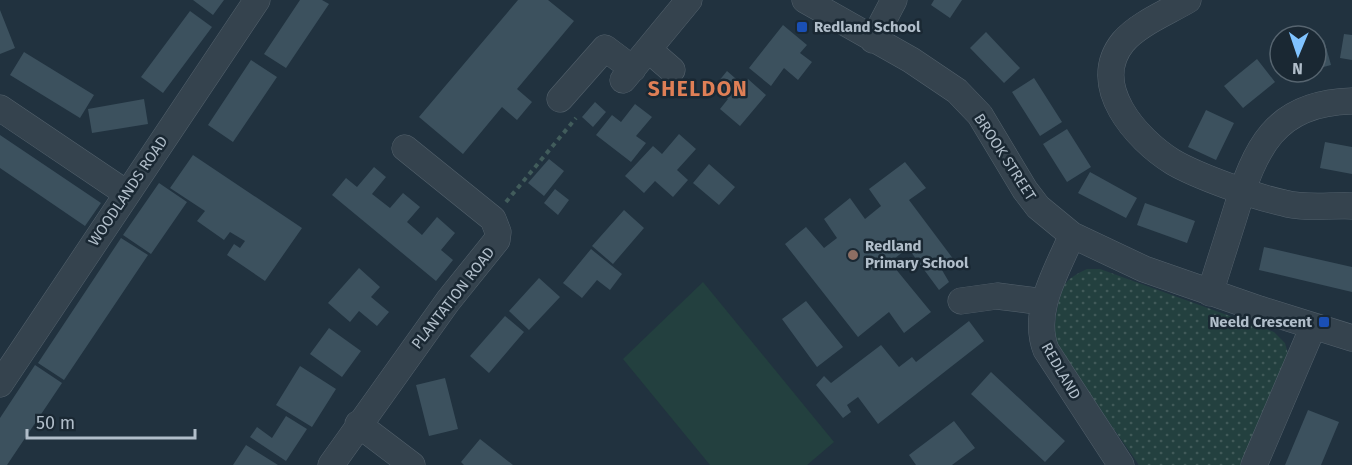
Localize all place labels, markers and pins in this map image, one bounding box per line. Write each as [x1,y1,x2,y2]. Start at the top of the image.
place label: Redland School [814,18,921,36]
marker: Redland School [795,20,809,34]
place label: Redland Primary School [865,237,969,272]
marker: Redland Primary School [846,248,860,262]
place label: Neeld Crescent [1209,313,1312,331]
marker: Neeld Crescent [1317,315,1331,329]

